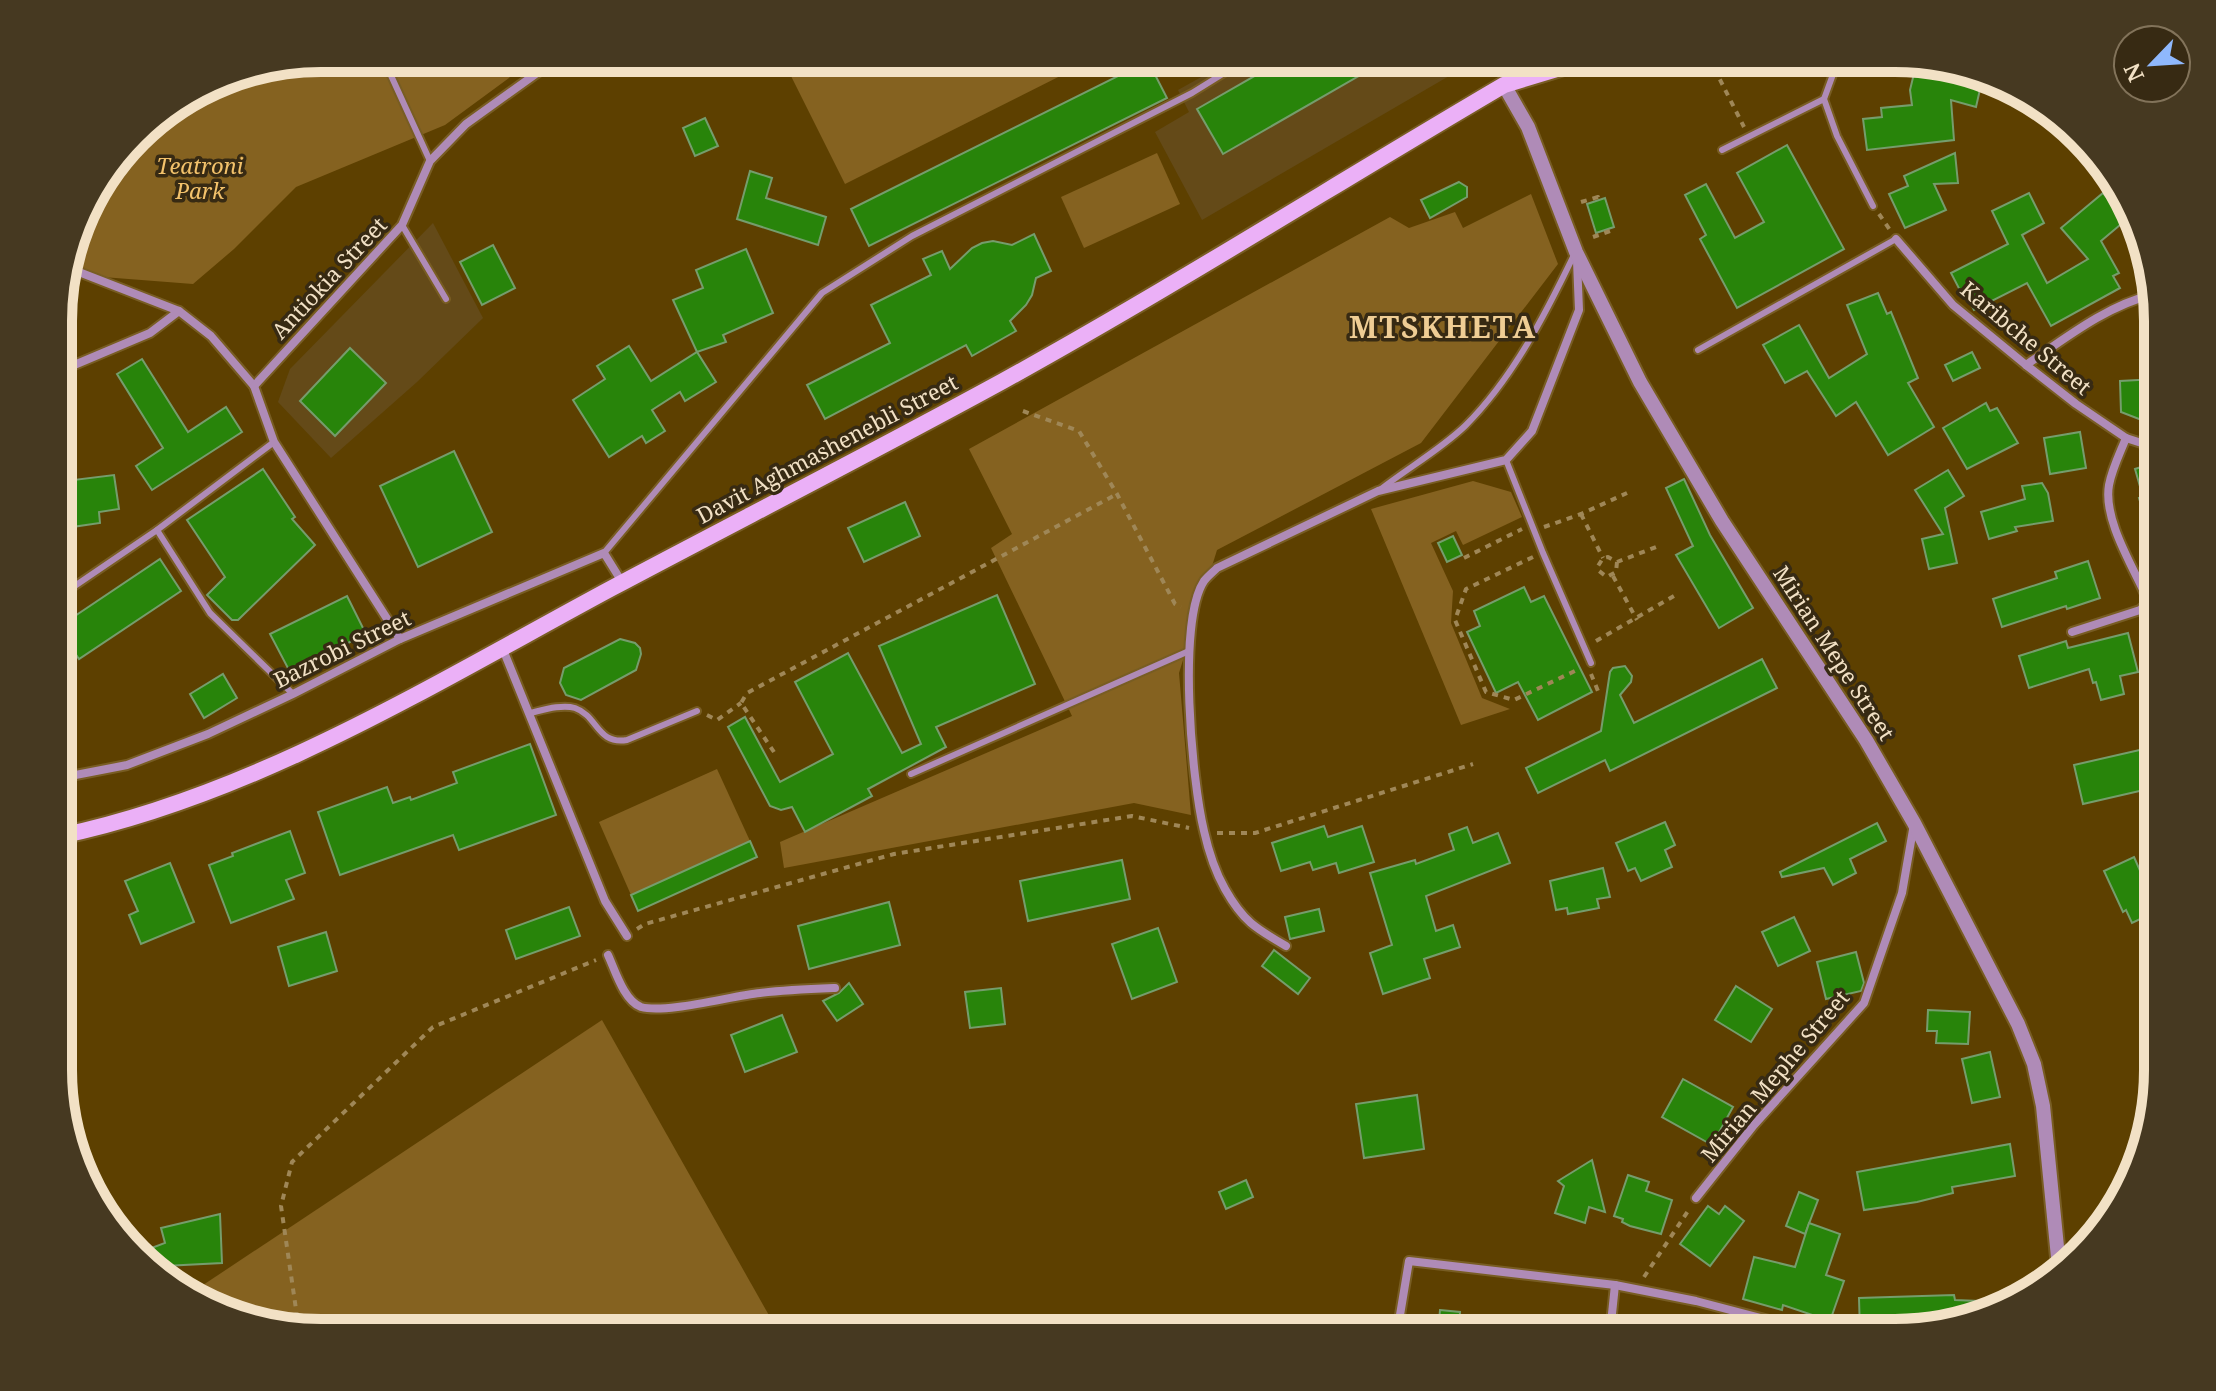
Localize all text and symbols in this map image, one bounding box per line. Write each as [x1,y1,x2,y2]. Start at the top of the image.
north arrow [2112,24,2192,104]
text: N [2116,59,2150,87]
park label: Teatroni Park [157,150,244,205]
street label: Antiokia Street [264,210,393,345]
street label: Karibche Street [1955,274,2099,401]
district label: MTSKHETA [1349,306,1537,347]
street label: Davit Aghmashenebli Street [691,366,963,530]
street label: Mirian Mepe Street [1767,560,1903,746]
street label: Bazrobi Street [268,602,415,694]
street label: Mirian Mephe Street [1693,983,1855,1168]

